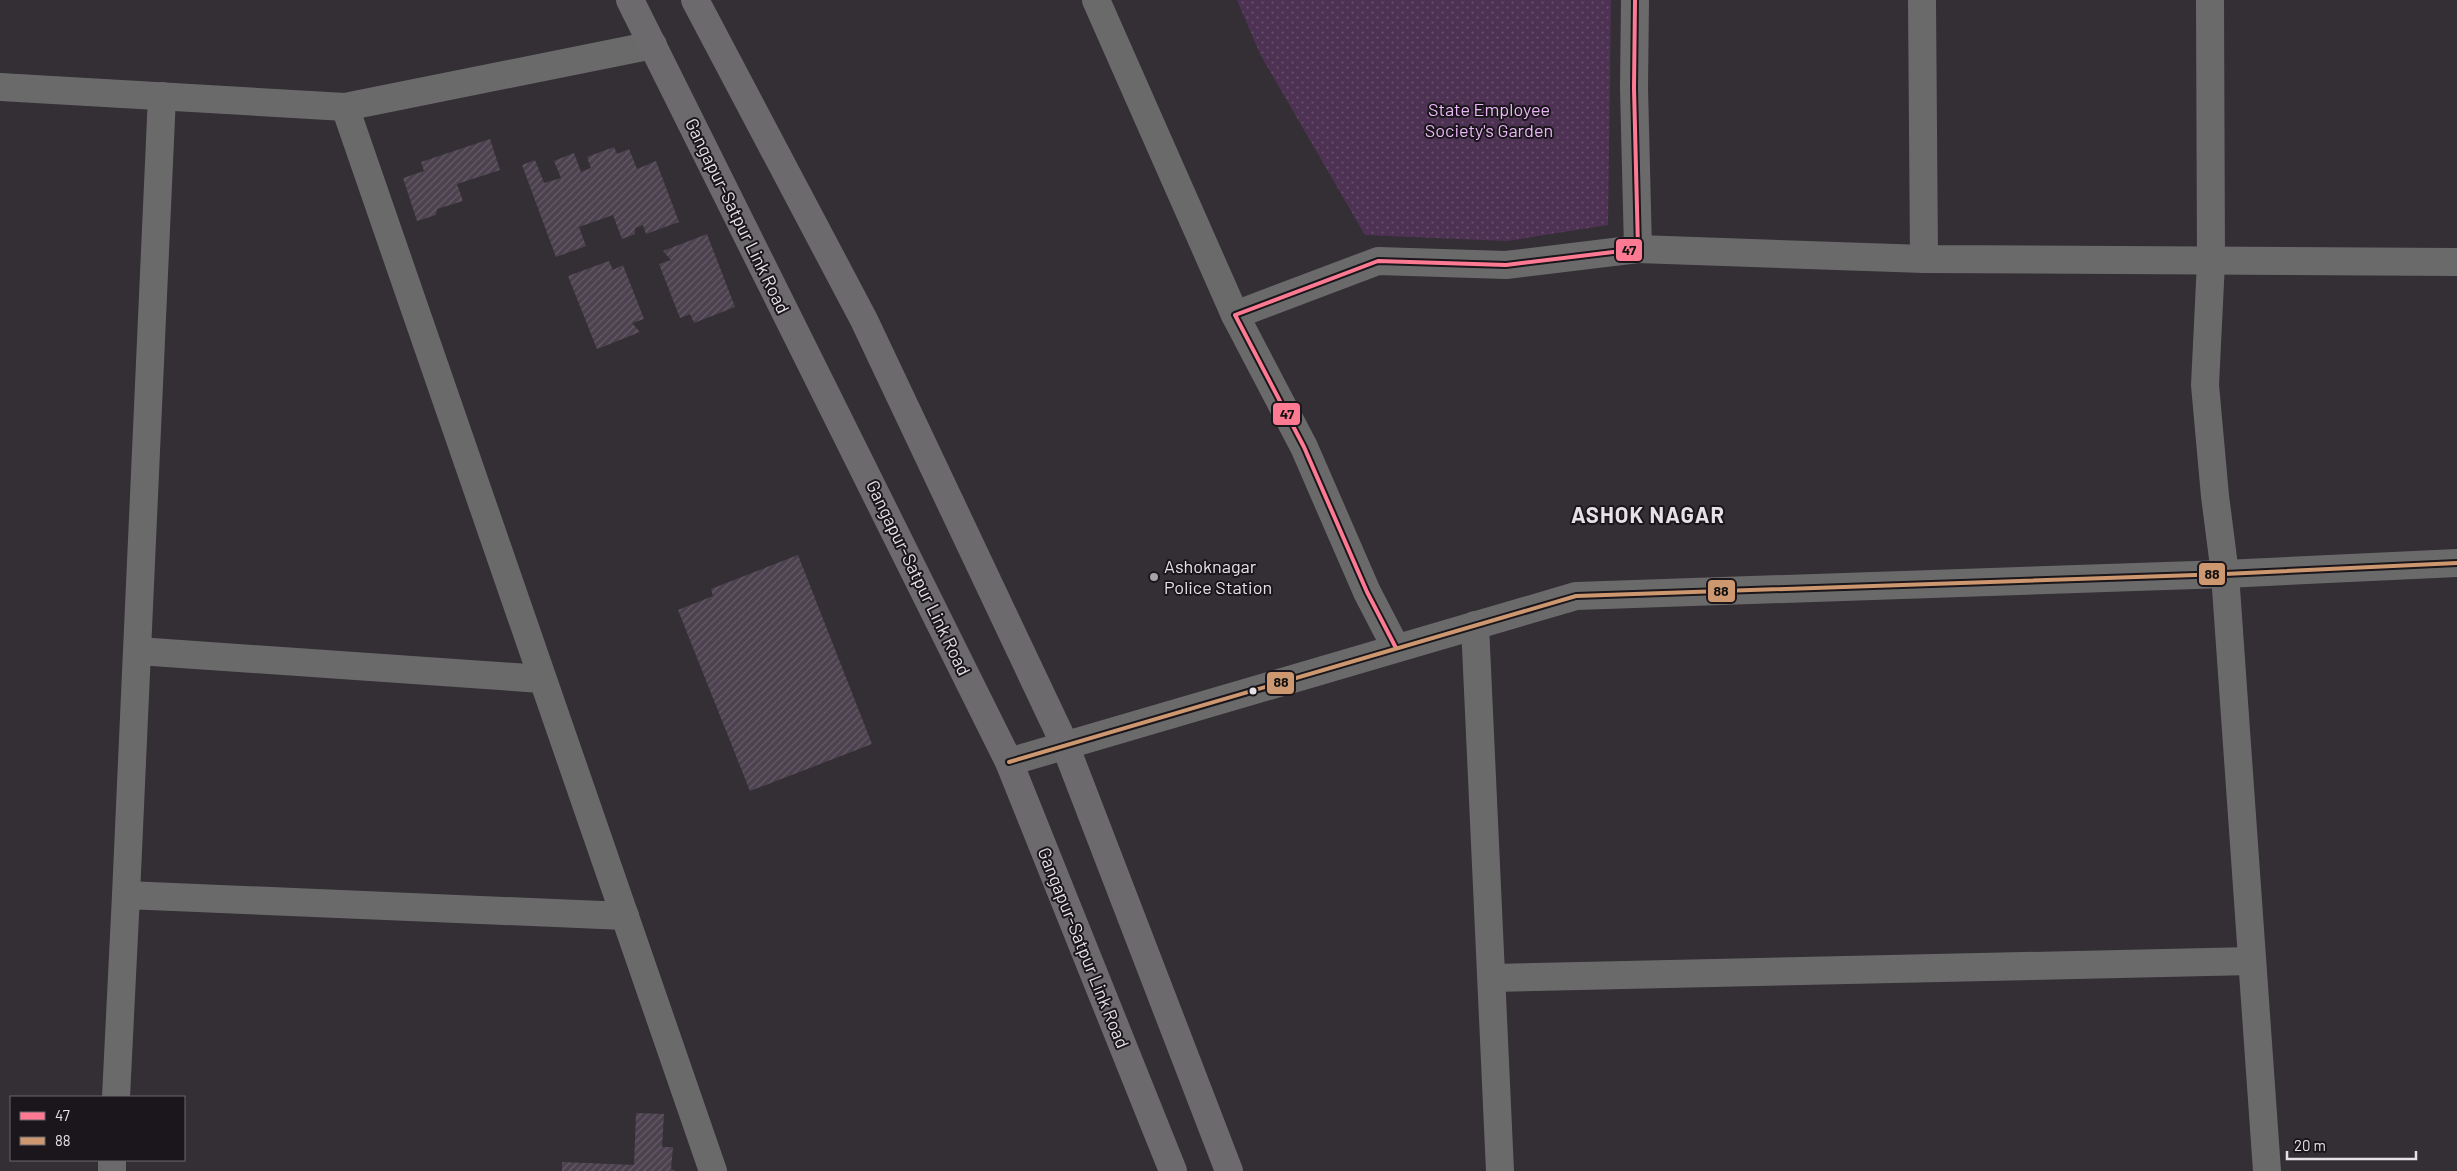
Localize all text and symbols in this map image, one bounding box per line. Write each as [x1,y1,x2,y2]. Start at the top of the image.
park label: State Employee Society's Garden [1425,98,1553,141]
street label: Gangapur-Satpur Link Road [681,114,795,317]
line badge: 47 [1615,238,1643,262]
text: 47 [1622,241,1636,258]
line badge: 47 [1272,402,1301,426]
text: 47 [1280,405,1294,422]
street label: Gangapur-Satpur Link Road [862,476,976,679]
district label: ASHOK NAGAR [1571,501,1725,527]
place label: Ashoknagar Police Station [1164,555,1272,598]
line badge: 88 [2198,562,2226,586]
text: 88 [2204,565,2220,582]
marker: Ashoknagar Police Station [1148,571,1160,583]
line badge: 88 [1707,579,1736,603]
text: 88 [1713,582,1729,599]
line badge: 88 [1266,671,1295,695]
text: 88 [1273,673,1289,690]
unlabelled marker [1248,686,1258,696]
street label: Gangapur-Satpur Link Road [1034,844,1134,1051]
legend [10,1096,185,1161]
text: 47 [55,1106,70,1124]
scale bar [2287,1128,2416,1160]
text: 88 [55,1131,71,1149]
text: 20 m [2294,1136,2326,1154]

